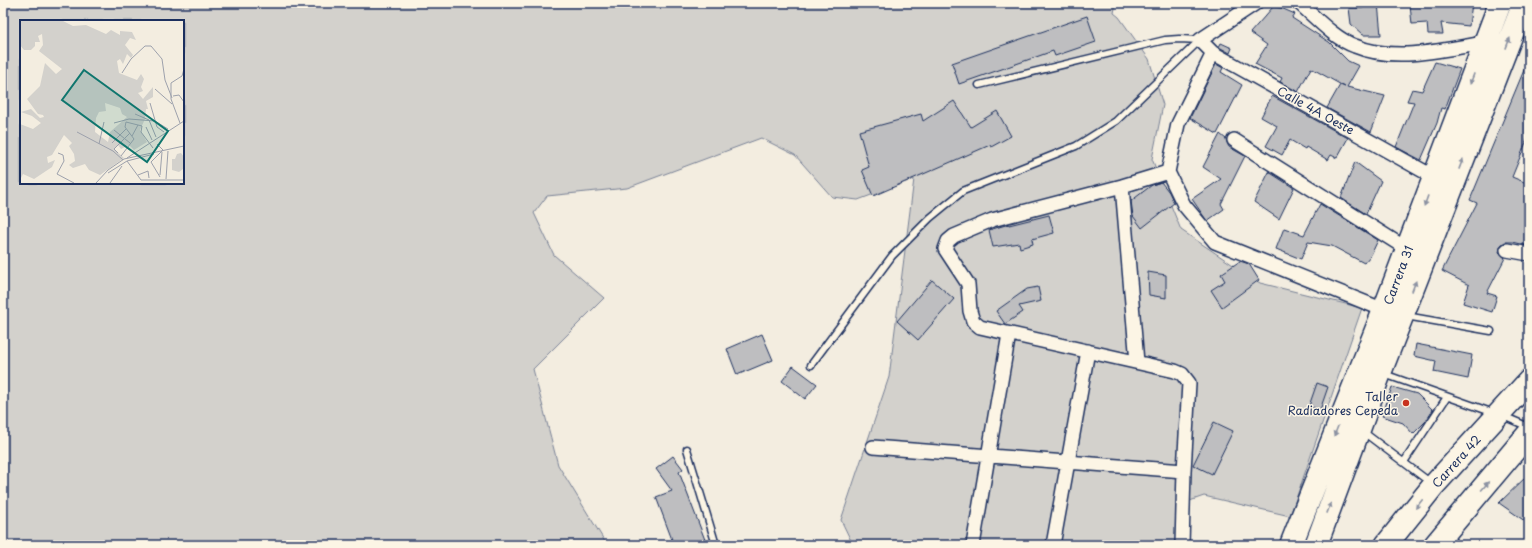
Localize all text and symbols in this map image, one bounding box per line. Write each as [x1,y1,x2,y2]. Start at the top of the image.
inset map [20,20,184,184]
one-way arrow [1506,37,1512,49]
one-way arrow [1468,73,1474,85]
street label: Calle 4A Oeste [1274,81,1358,139]
one-way arrow [1459,158,1465,170]
one-way arrow [1422,195,1428,207]
street label: Carrera 31 [1378,243,1418,307]
one-way arrow [1412,279,1418,291]
place label: Taller Radiadores Cepeda [1287,387,1399,419]
marker: Taller Radiadores Cepeda [1401,398,1411,408]
one-way arrow [1333,425,1339,437]
street label: Carrera 42 [1427,431,1485,491]
one-way arrow [1481,480,1490,491]
one-way arrow [1415,498,1423,509]
one-way arrow [1327,502,1333,514]

